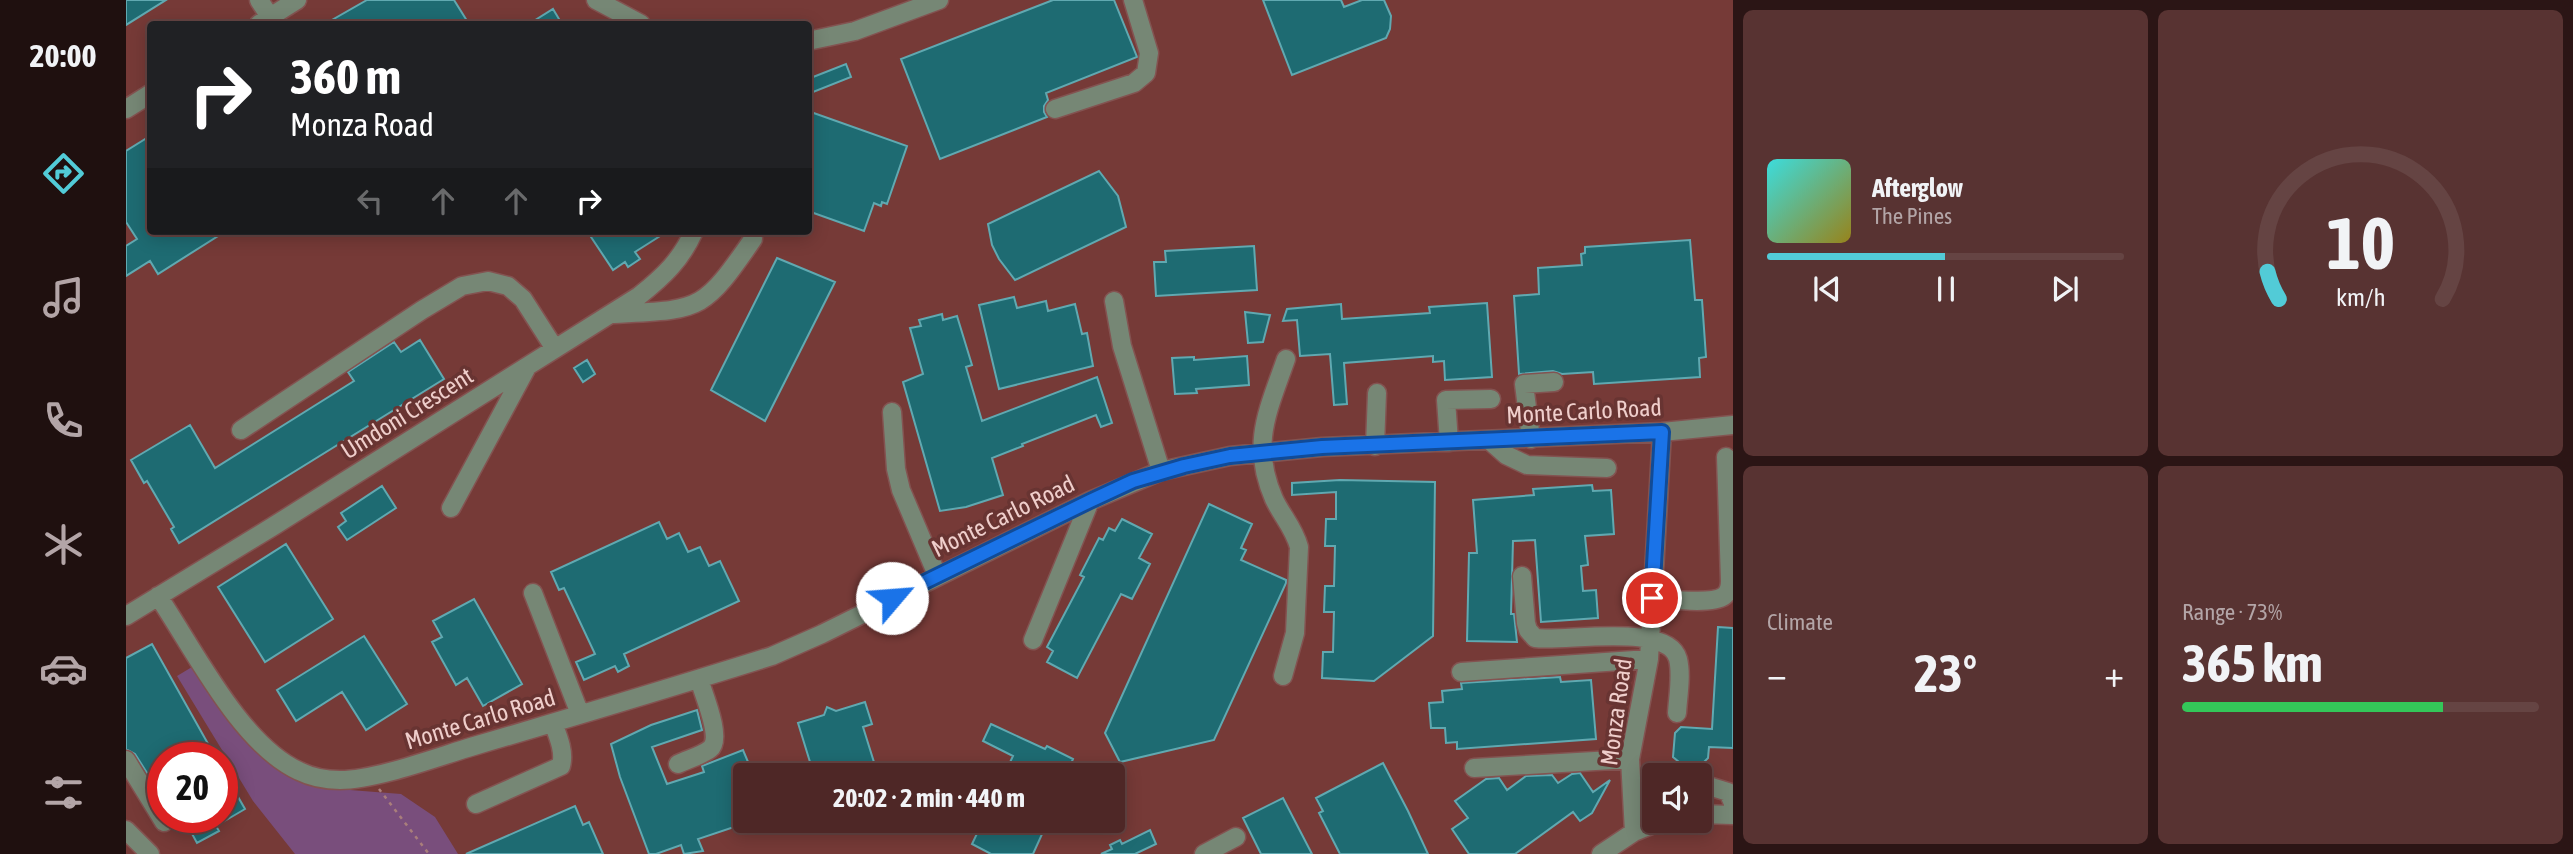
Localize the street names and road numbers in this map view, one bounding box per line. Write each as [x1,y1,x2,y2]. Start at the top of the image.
street label: Umdoni Crescent [336,362,478,464]
street label: Monte Carlo Road [1506,393,1662,429]
street label: Monte Carlo Road [927,470,1079,562]
street label: Monza Road [1595,657,1637,767]
street label: Monte Carlo Road [402,683,558,755]

